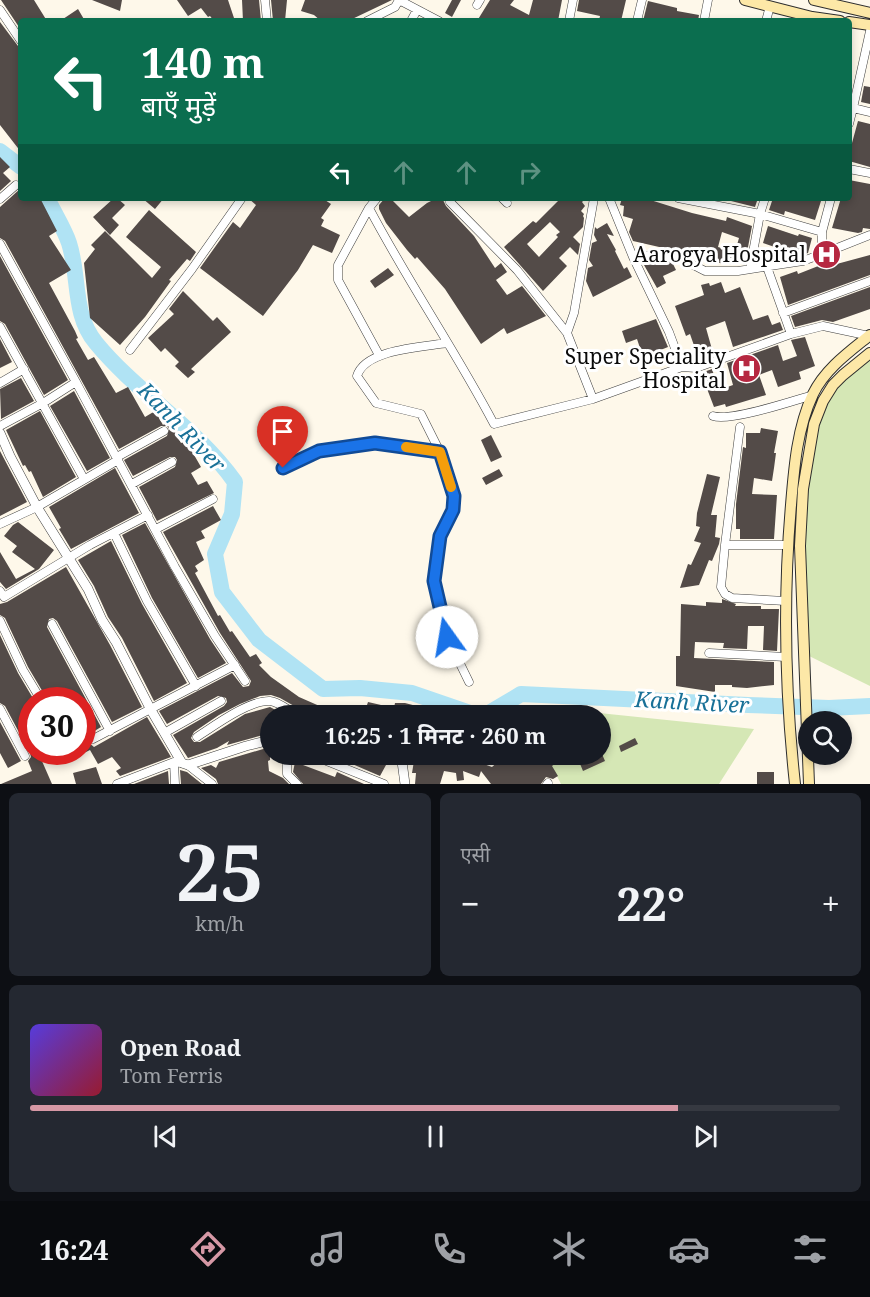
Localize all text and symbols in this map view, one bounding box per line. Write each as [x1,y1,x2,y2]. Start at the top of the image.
text: 140 m [141,33,265,90]
icon: left [42,42,120,120]
text: बाएँ मुड़ें [141,87,216,124]
icon: left [324,156,357,189]
icon: ahead [387,156,420,189]
icon: ahead [450,156,483,189]
icon: right [513,156,546,189]
hospital icon: Aarogya Hospital [811,239,843,271]
place label: Aarogya Hospital [633,240,806,268]
place label: Super Speciality Hospital [565,342,726,394]
hospital icon: Super Speciality Hospital [731,353,763,385]
water label: Kanh River [131,374,234,478]
pin [257,406,308,468]
icon: arrive [266,415,299,448]
position arrow [415,605,479,669]
water label: Kanh River [633,683,751,719]
speed limit sign: 30 [18,687,96,765]
map controls [798,711,852,765]
button: search [798,711,852,765]
text: 16:25 · 1 मिनट · 260 m [325,720,546,750]
text: 25 [176,818,264,924]
text: एसी [461,841,490,868]
text: 22° [616,873,685,934]
text: − [461,881,480,926]
text: + [822,881,840,926]
text: km/h [195,910,244,937]
text: Open Road [120,1032,241,1062]
text: Tom Ferris [120,1062,223,1089]
icon: previous [149,1120,182,1153]
icon: pause [419,1120,452,1153]
icon: next [689,1120,722,1153]
icon: directions [187,1228,229,1270]
icon: music [307,1228,349,1270]
icon: phone [428,1228,470,1270]
icon: climate [548,1228,590,1270]
icon: car [668,1228,710,1270]
icon: filters [789,1228,831,1270]
text: 16:24 [39,1231,108,1268]

